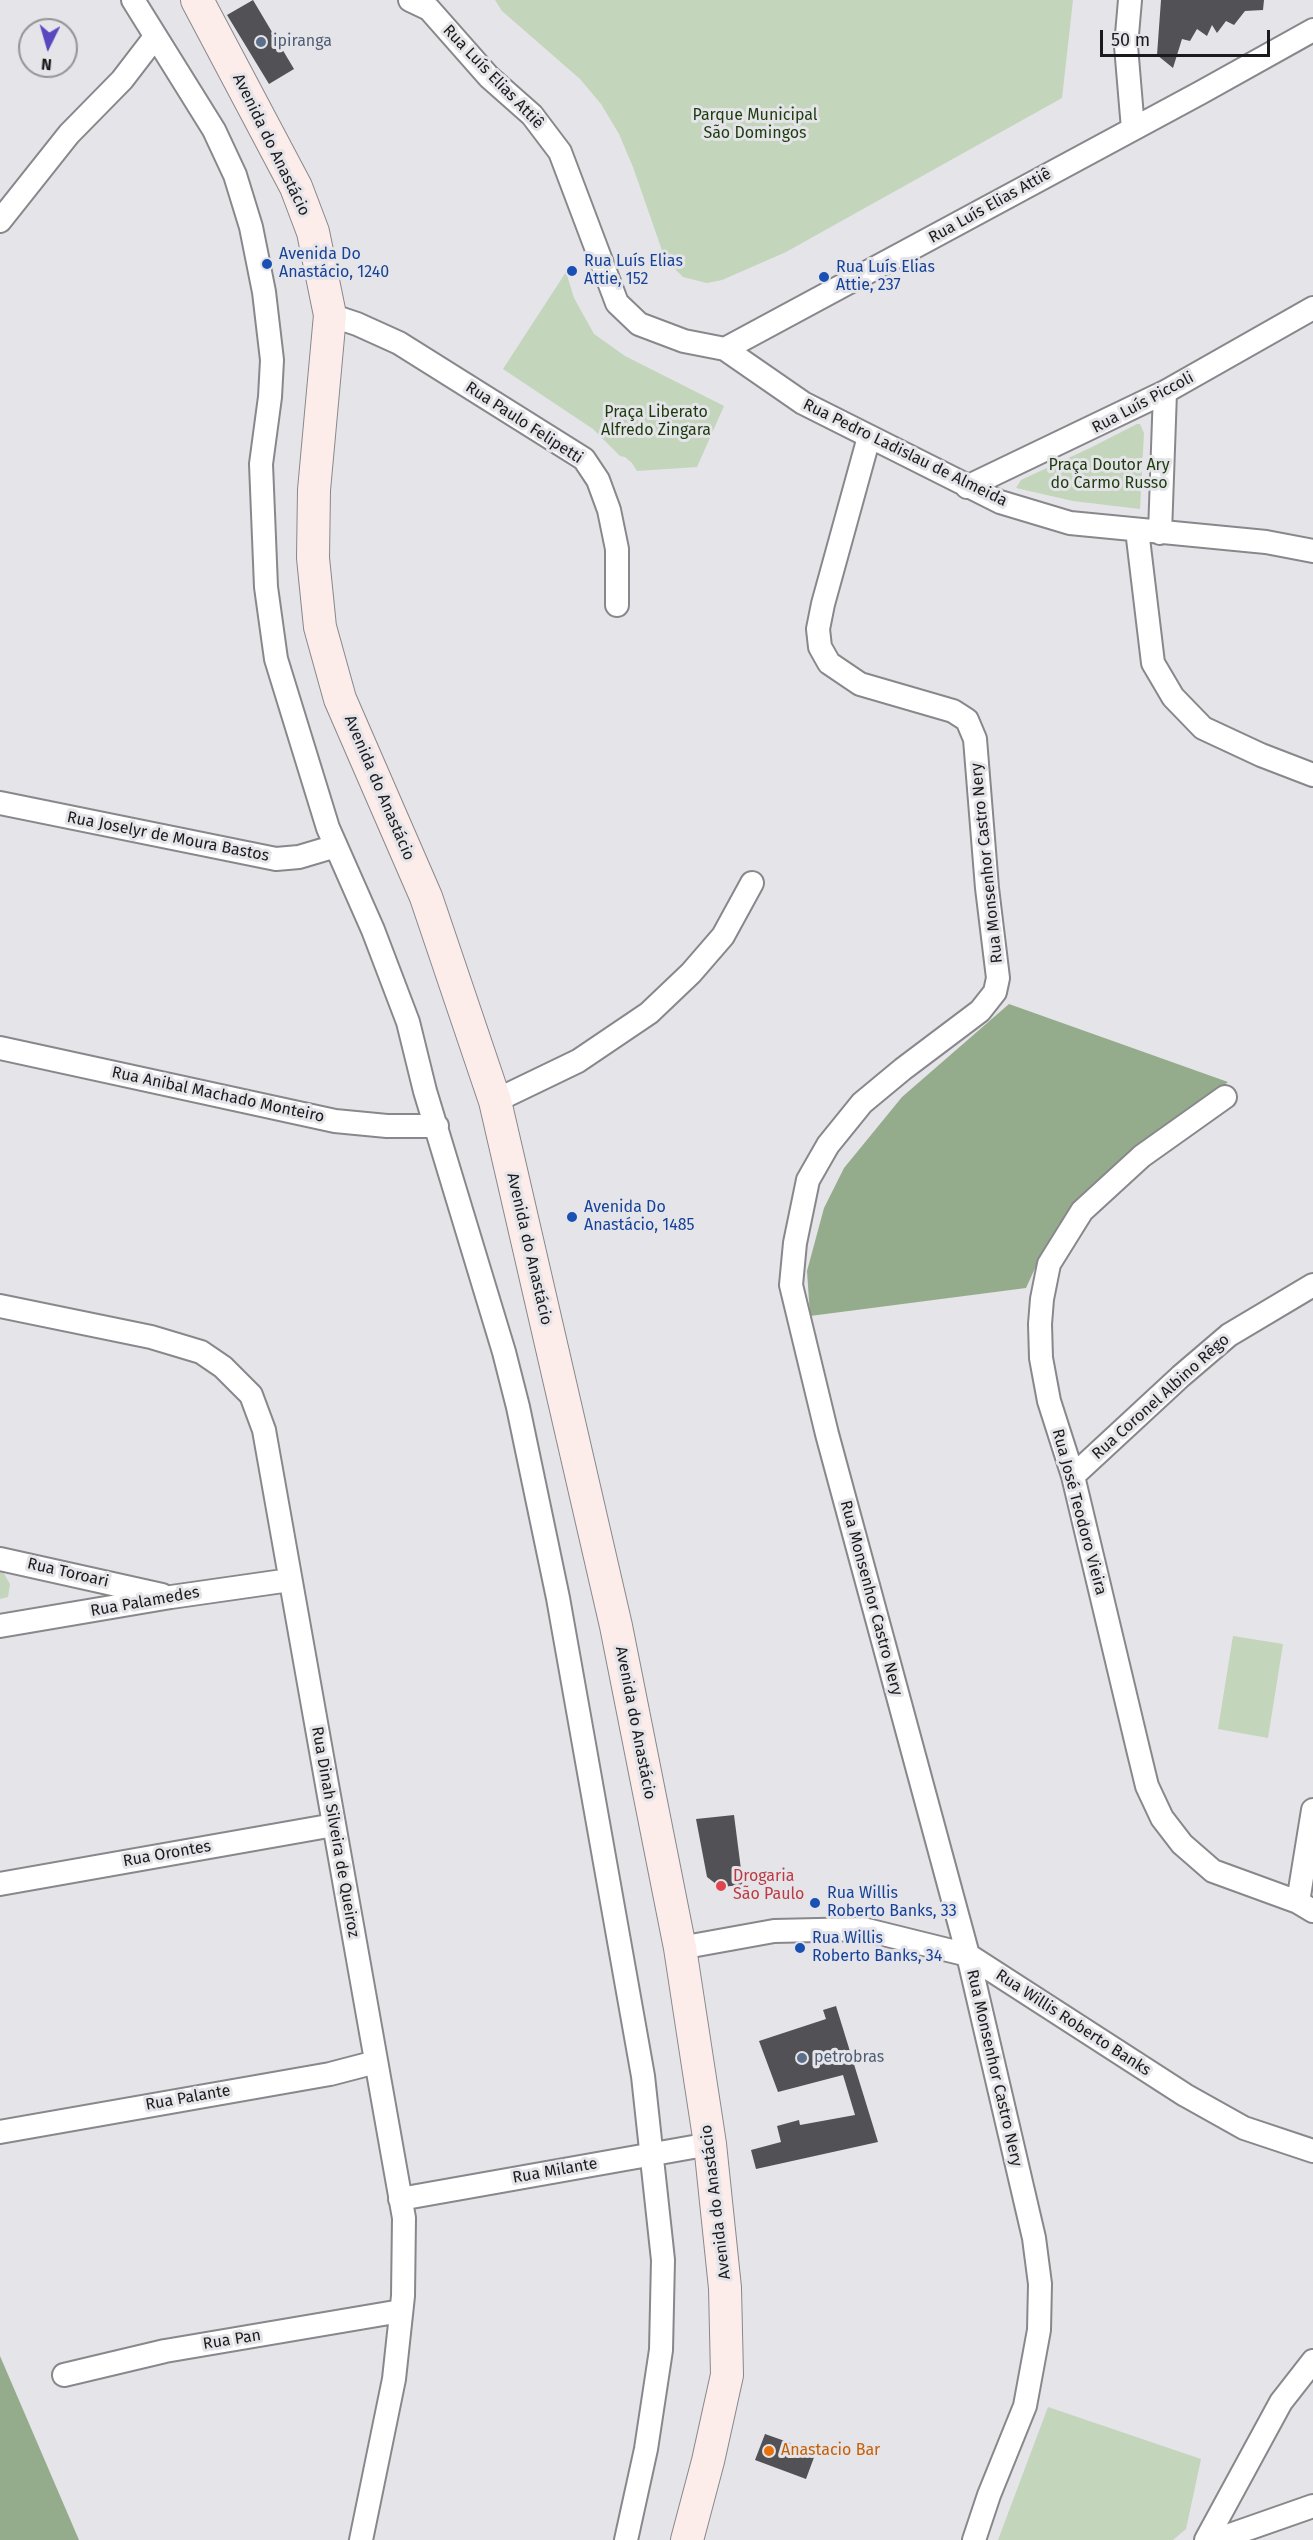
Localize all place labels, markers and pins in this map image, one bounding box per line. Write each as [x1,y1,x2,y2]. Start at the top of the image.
place label: ipiranga [273,32,332,52]
marker: ipiranga [254,35,268,49]
place label: Avenida Do Anastácio, 1240 [279,245,389,283]
place label: Rua Luís Elias Attie, 152 [584,252,683,290]
marker: Avenida Do Anastácio, 1240 [260,257,274,271]
place label: Rua Luís Elias Attie, 237 [836,258,935,296]
marker: Rua Luís Elias Attie, 152 [565,264,579,278]
marker: Rua Luís Elias Attie, 237 [817,270,831,284]
place label: Avenida Do Anastácio, 1485 [584,1198,695,1236]
marker: Avenida Do Anastácio, 1485 [565,1210,579,1224]
place label: Drogaria São Paulo [733,1867,804,1905]
marker: Drogaria São Paulo [714,1879,728,1893]
place label: Rua Willis Roberto Banks, 33 [827,1884,957,1922]
marker: Rua Willis Roberto Banks, 33 [808,1896,822,1910]
place label: Rua Willis Roberto Banks, 34 [812,1929,942,1967]
marker: Rua Willis Roberto Banks, 34 [793,1941,807,1955]
place label: petrobras [814,2048,884,2068]
marker: petrobras [795,2051,809,2065]
place label: Anastacio Bar [781,2441,880,2461]
marker: Anastacio Bar [762,2444,776,2458]

